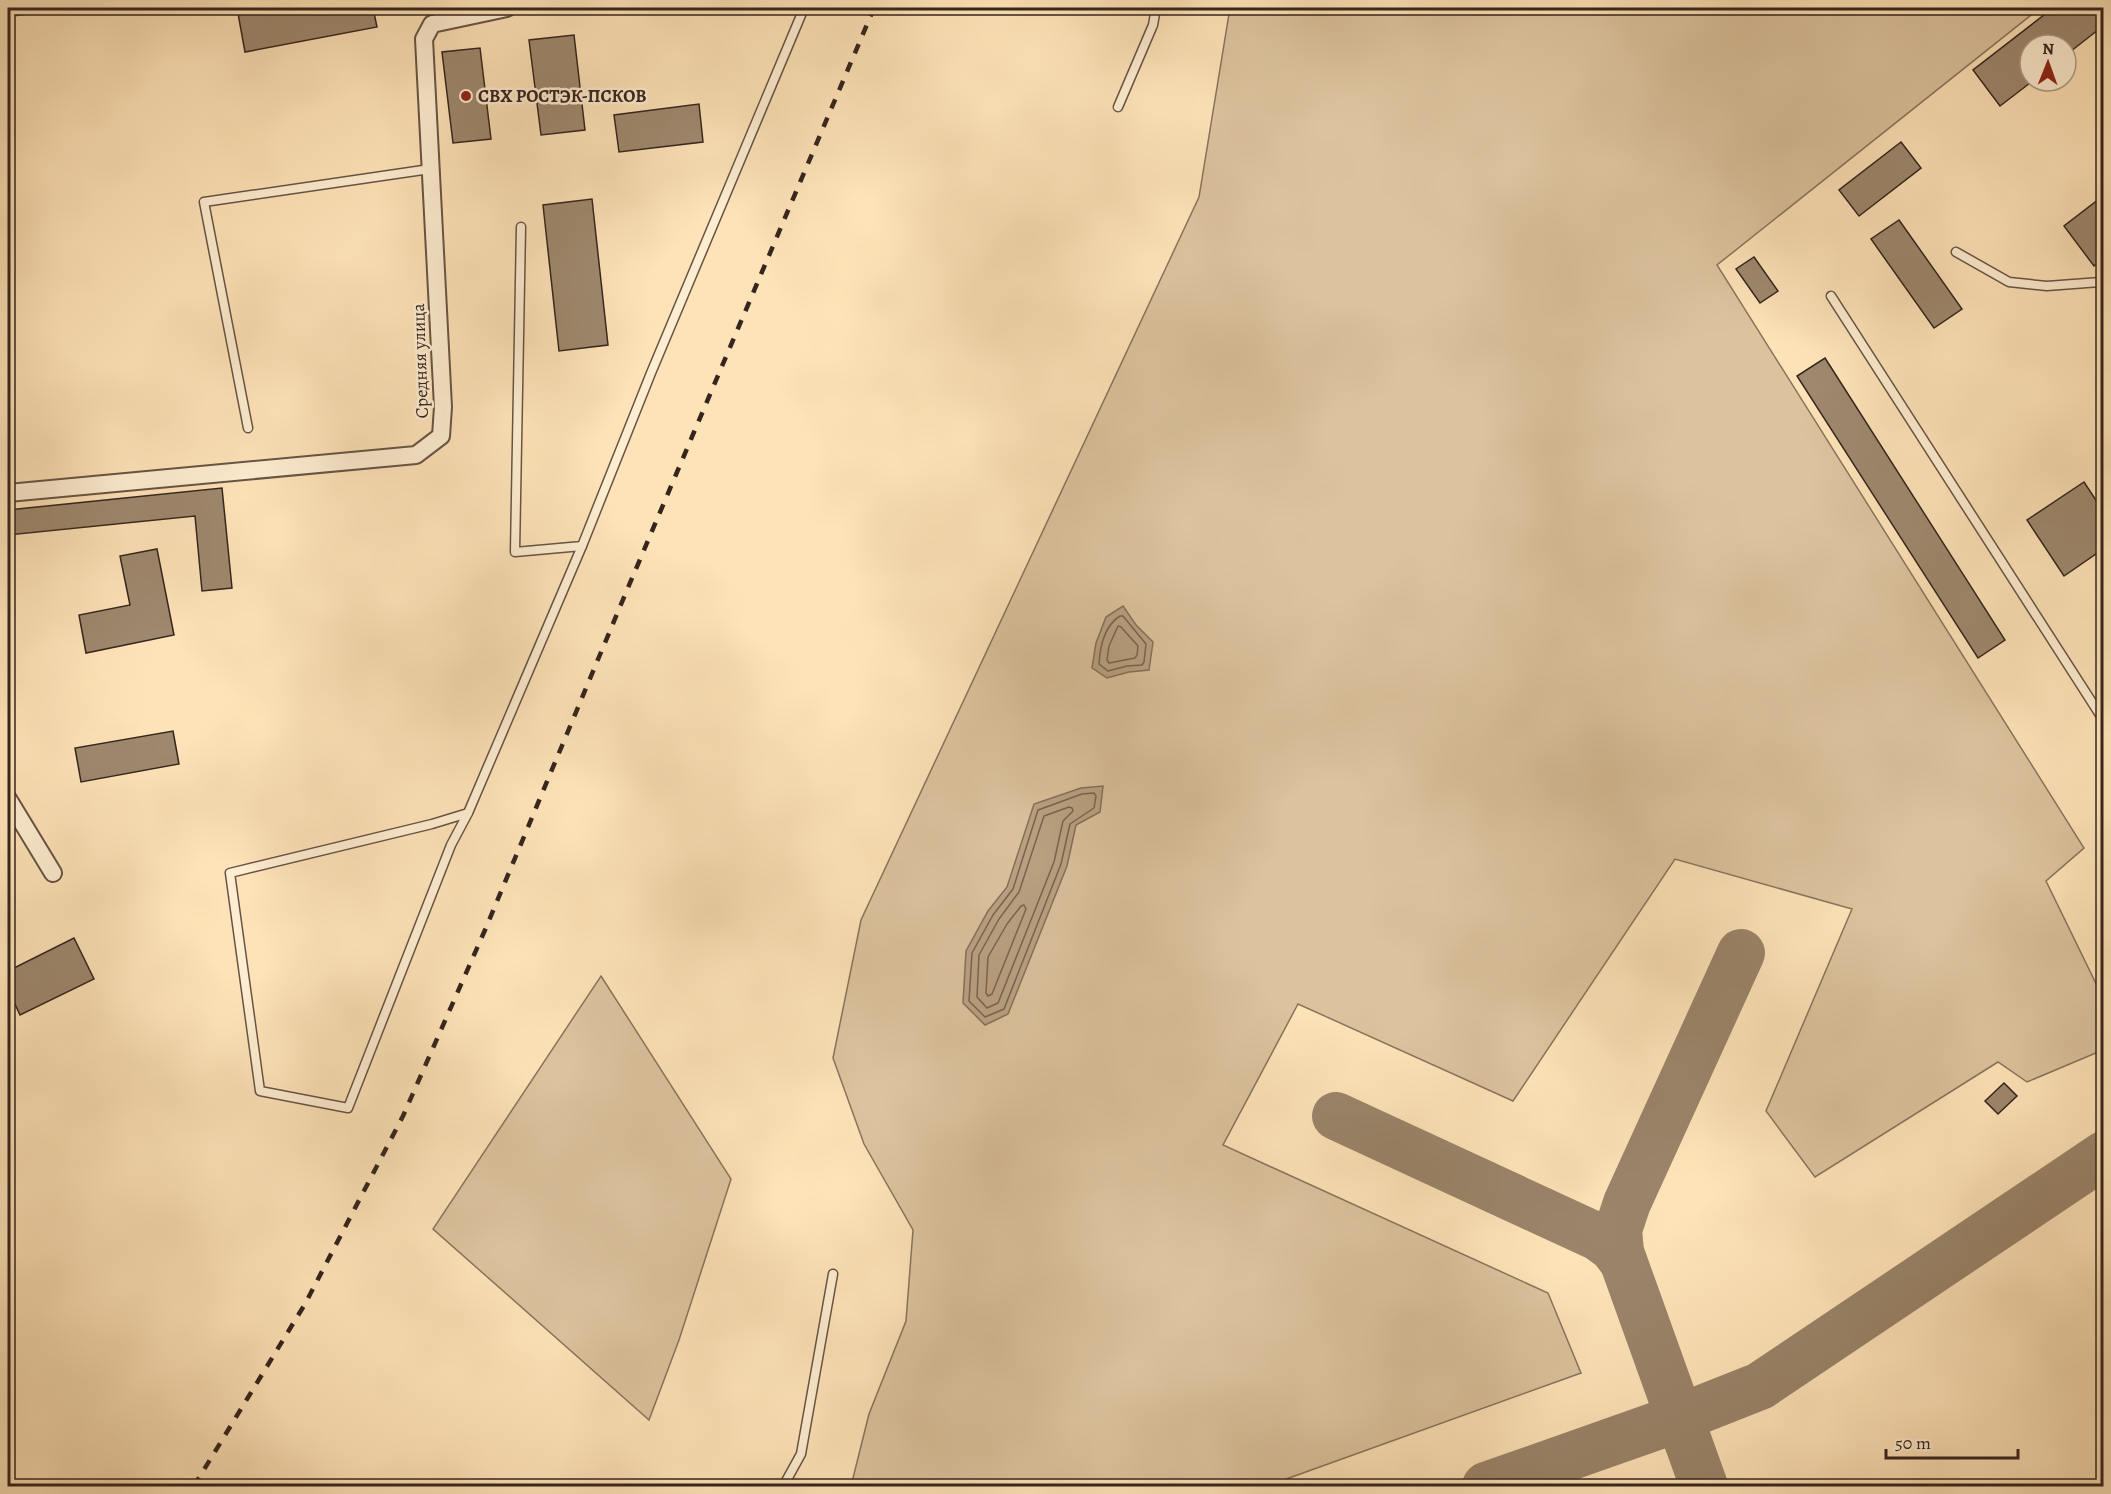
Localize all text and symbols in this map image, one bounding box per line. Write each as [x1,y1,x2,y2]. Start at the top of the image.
north arrow [2018,33,2078,93]
text: N [2042,38,2055,60]
place label: СВХ РОСТЭК-ПСКОВ [478,84,647,108]
marker: СВХ РОСТЭК-ПСКОВ [459,89,473,103]
street label: Средняя улица [406,302,434,419]
scale bar [1886,1422,2018,1460]
text: 50 m [1895,1431,1931,1455]

